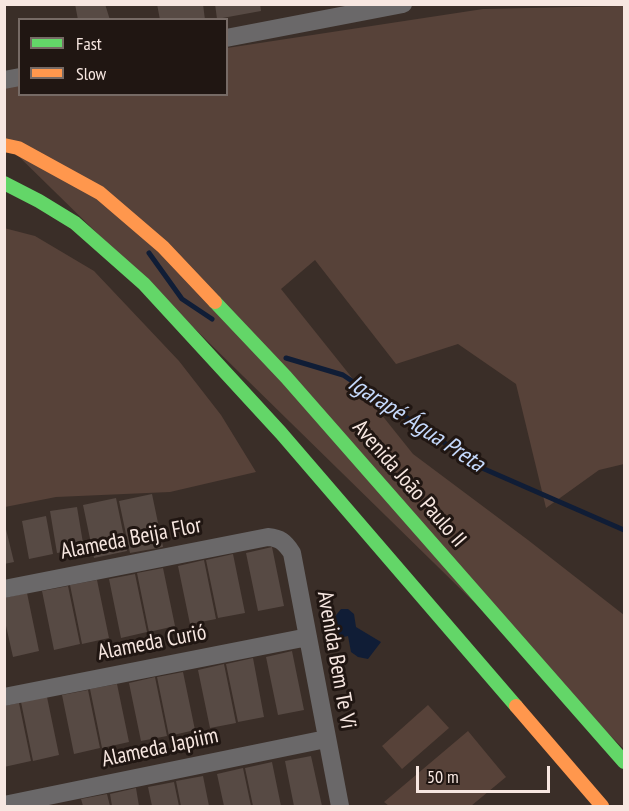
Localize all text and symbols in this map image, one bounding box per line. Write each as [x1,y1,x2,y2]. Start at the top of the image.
legend [18,18,228,96]
text: Fast [76,32,102,55]
text: Slow [76,62,106,85]
water label: Igarapé Água Preta [342,369,490,479]
street label: Avenida João Paulo II [347,415,471,553]
street label: Alameda Beija Flor [58,512,204,566]
street label: Avenida Bem Te Vi [311,589,361,731]
street label: Alameda Curió [95,620,209,666]
street label: Alameda Japiim [99,723,221,773]
scale bar [419,754,552,792]
text: 50 m [427,765,459,788]

